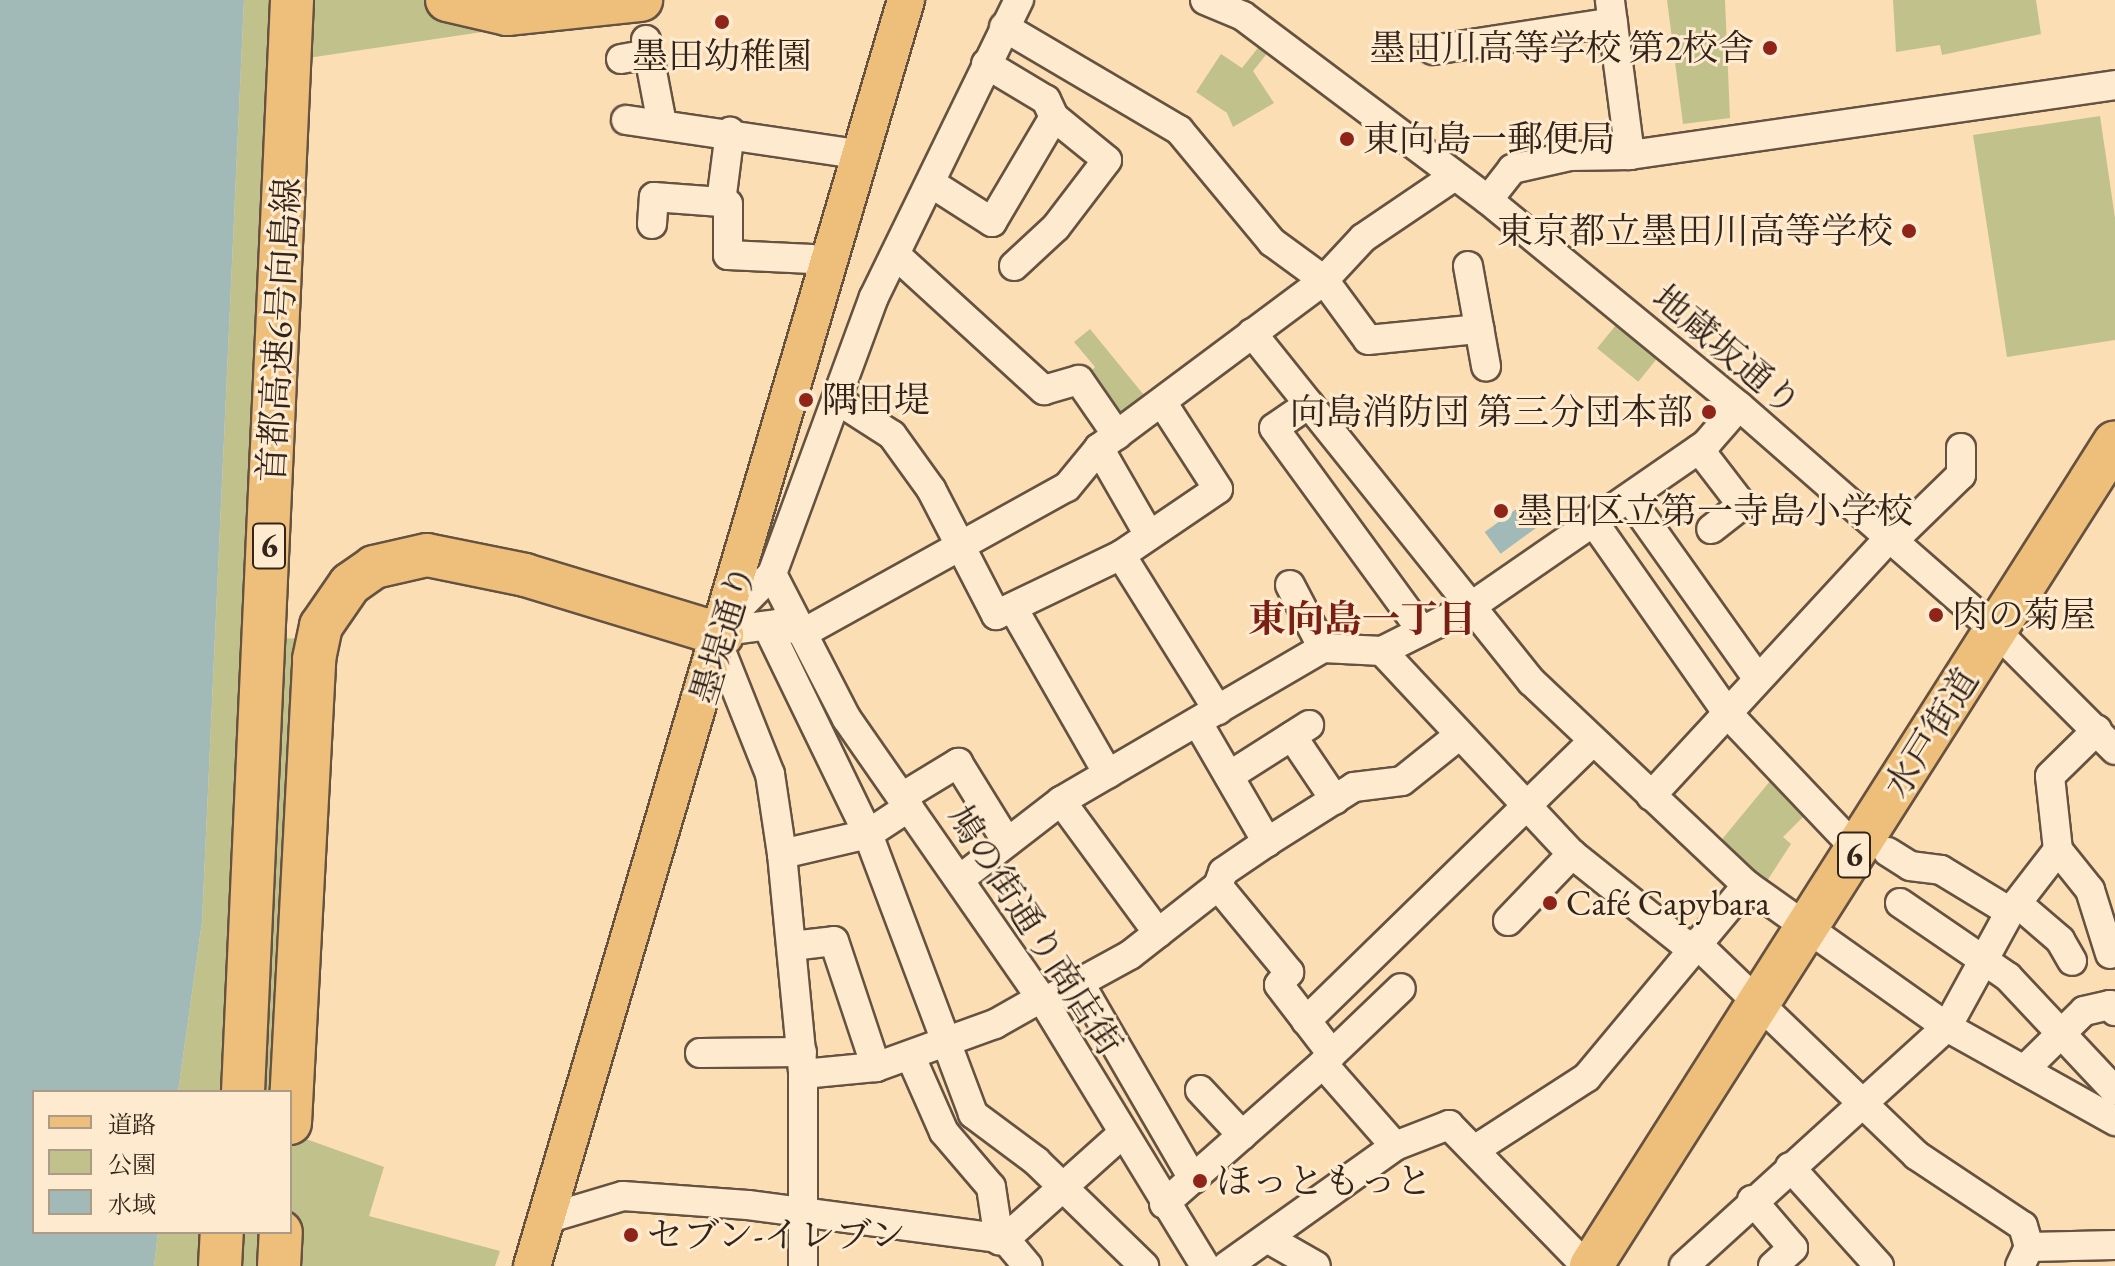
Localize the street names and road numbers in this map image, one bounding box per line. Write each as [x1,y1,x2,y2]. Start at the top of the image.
street label: 首都高速6号向島線 [249,176,309,484]
street label: 地蔵坂通り [1644,276,1810,424]
road number: 6 [251,516,287,576]
street label: 墨堤通り [681,559,765,709]
street label: 水戸街道 [1875,660,1987,806]
street label: 鳩の街通り商店街 [938,797,1132,1063]
road number: 6 [1836,825,1872,885]

